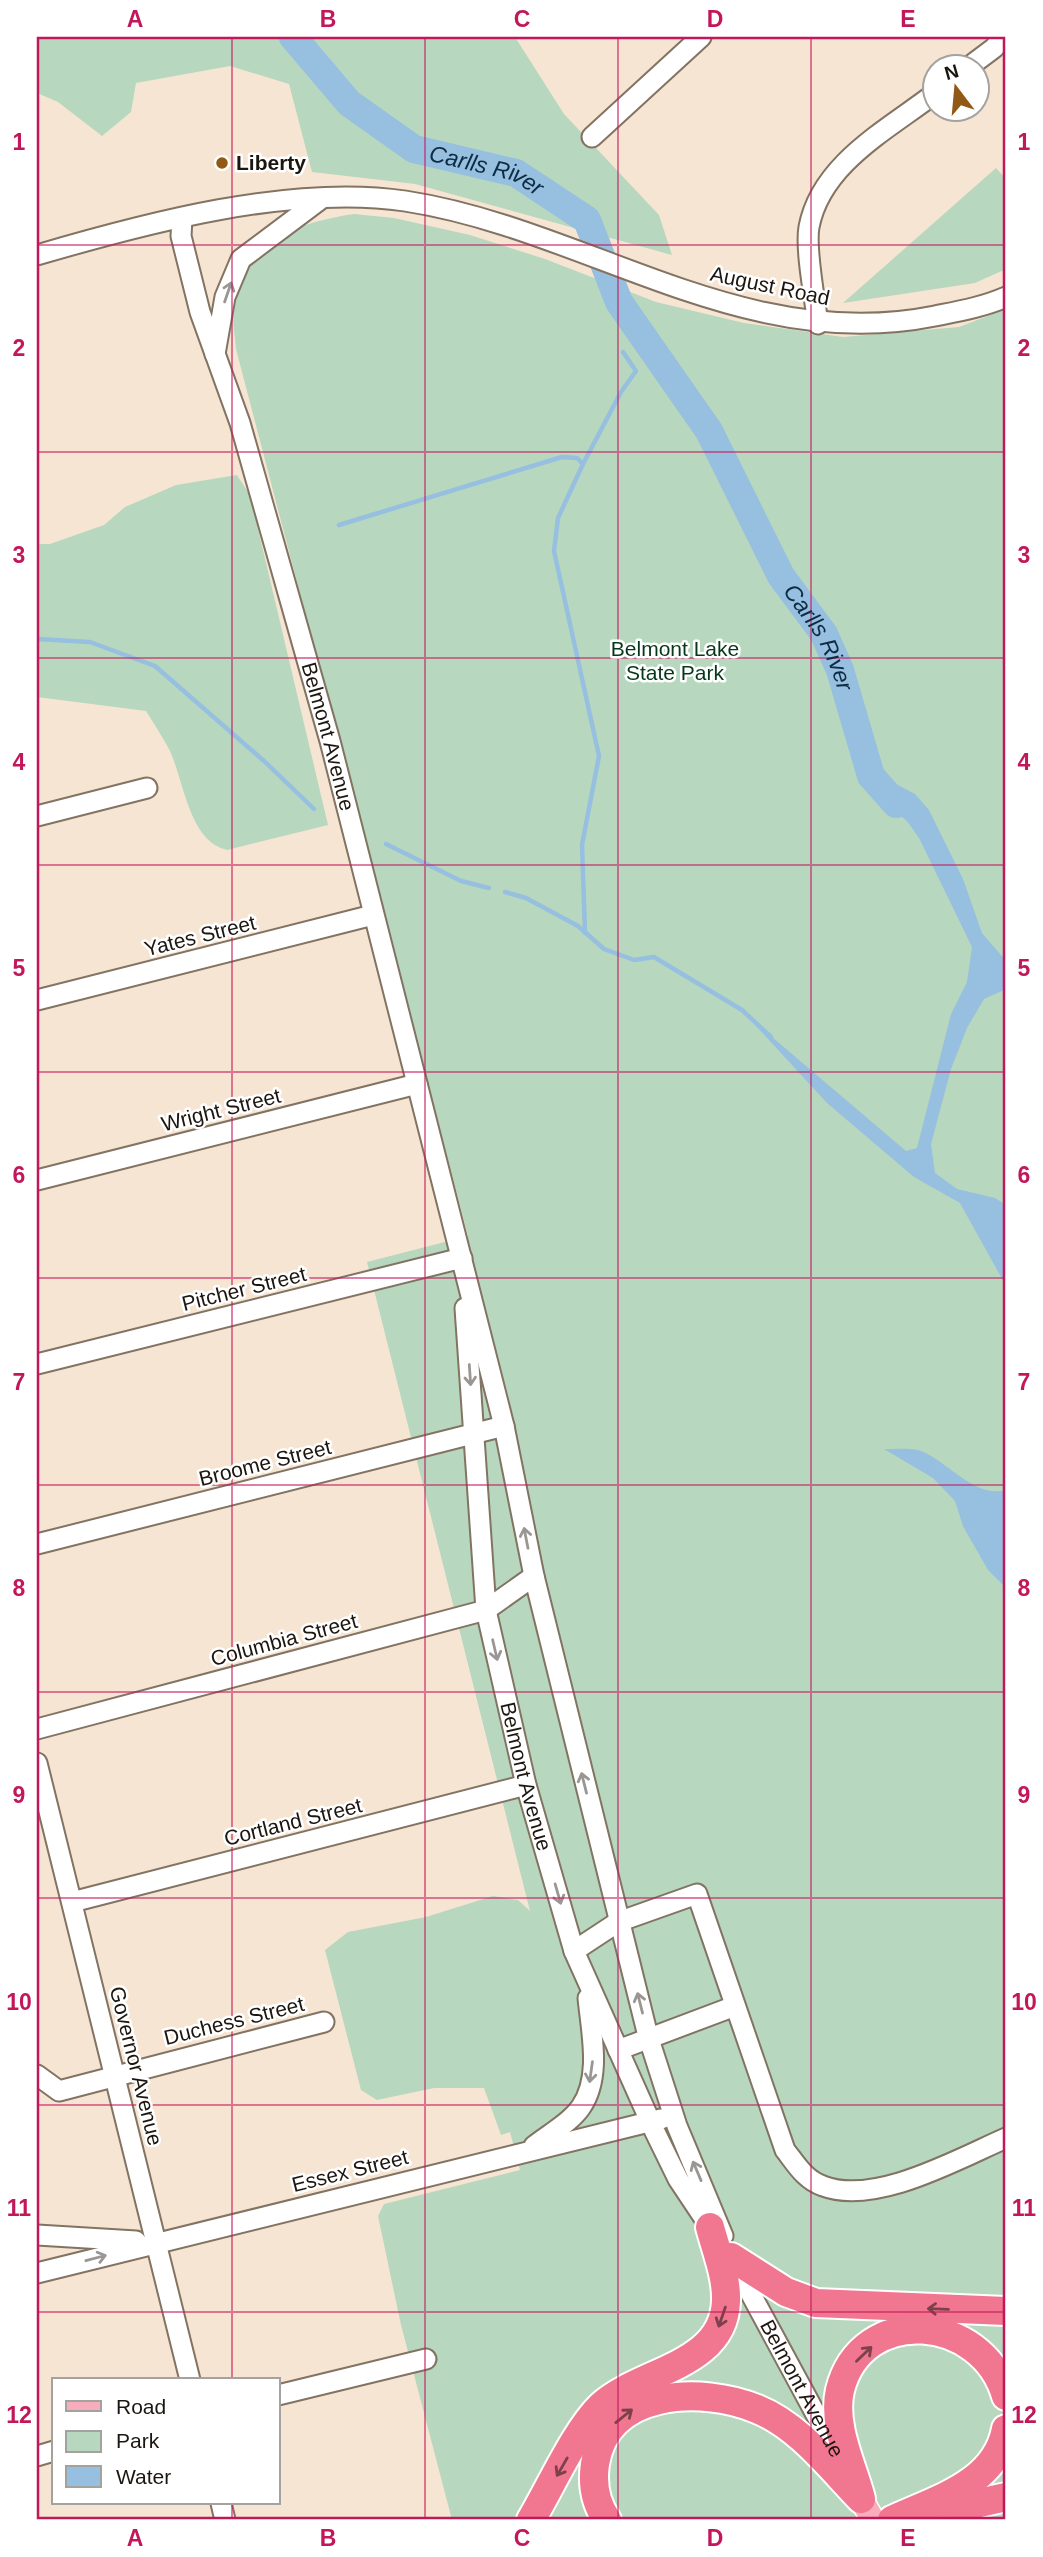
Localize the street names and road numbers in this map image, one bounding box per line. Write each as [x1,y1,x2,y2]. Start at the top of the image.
street label: August Road [708,262,832,309]
street label: Belmont Avenue [297,660,359,813]
street label: Yates Street [142,911,258,960]
street label: Wright Street [159,1084,283,1135]
street label: Pitcher Street [179,1262,309,1315]
street label: Broome Street [196,1435,334,1490]
street label: Columbia Street [208,1609,360,1670]
street label: Belmont Avenue [496,1700,556,1853]
street label: Cortland Street [222,1793,364,1850]
street label: Governor Avenue [106,1984,167,2148]
street label: Duchess Street [161,1992,306,2049]
street label: Essex Street [289,2145,411,2196]
street label: Belmont Avenue [756,2316,849,2461]

